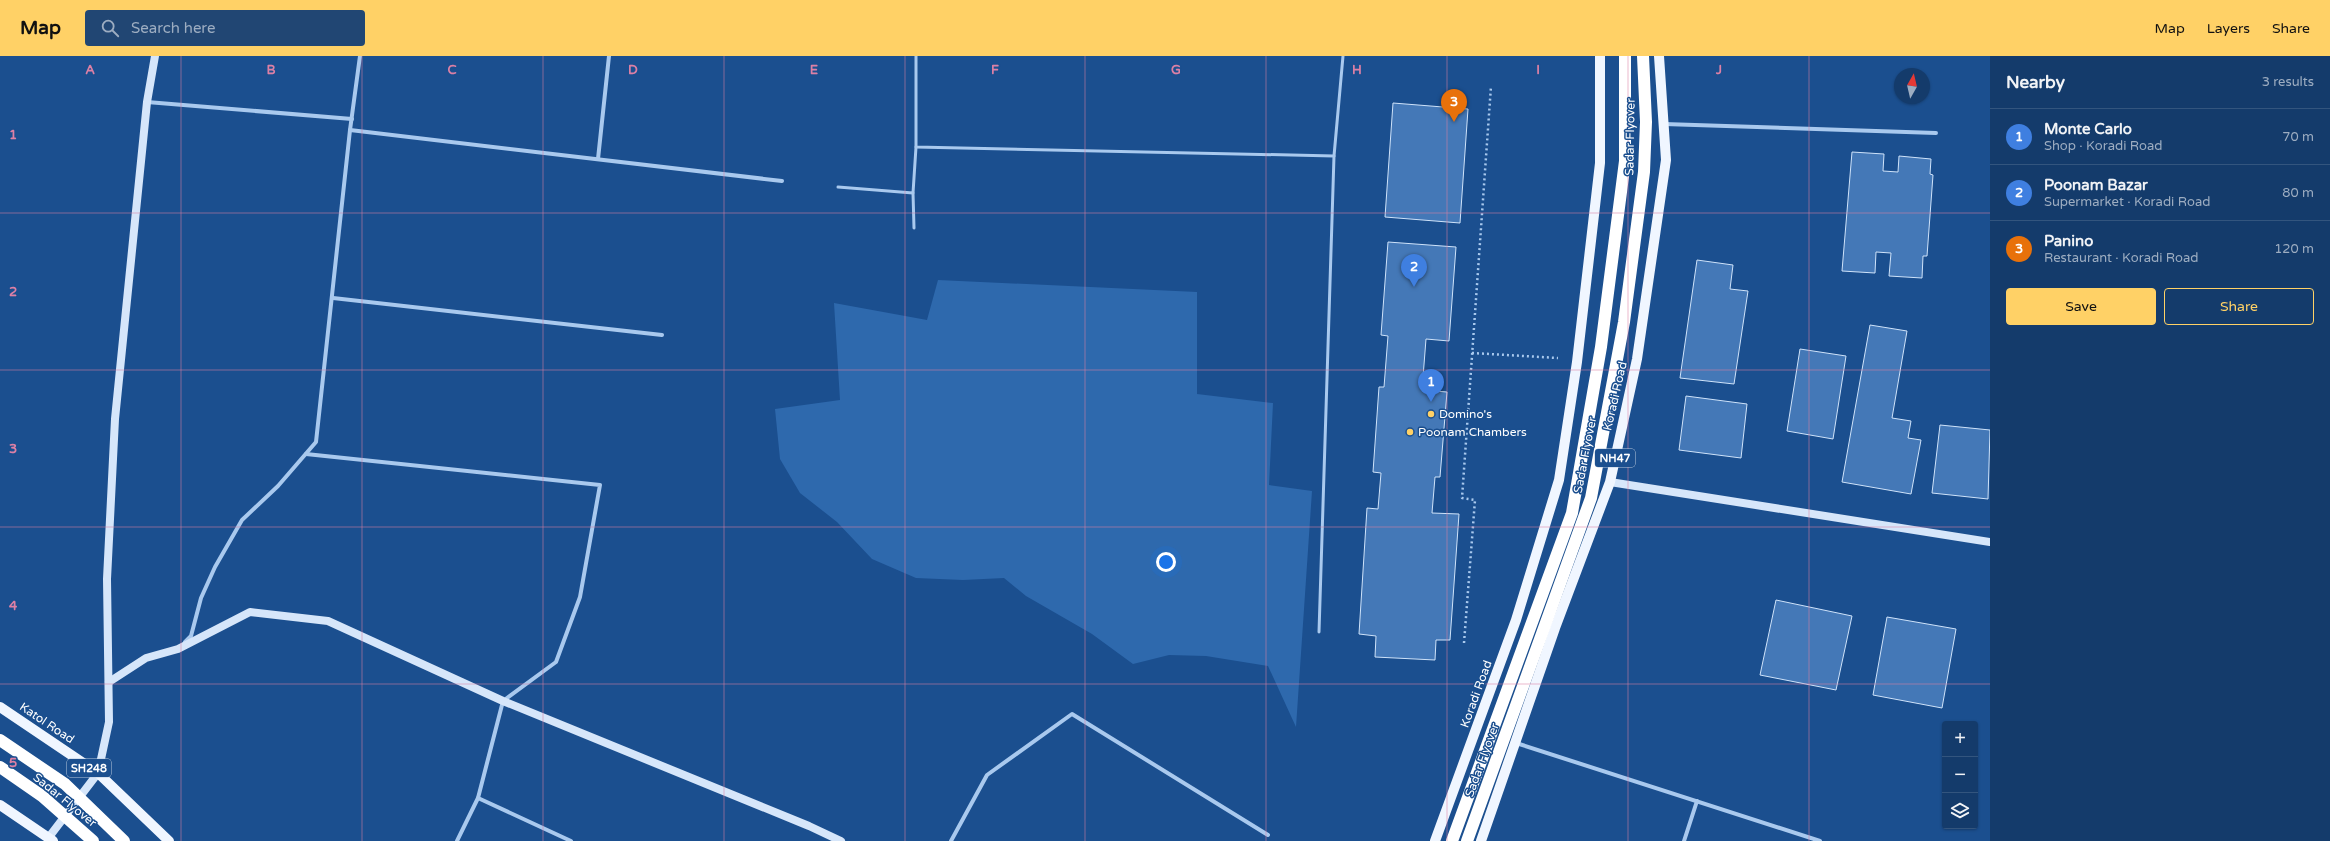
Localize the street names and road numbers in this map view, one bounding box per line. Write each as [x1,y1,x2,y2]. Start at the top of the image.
street label: Sadar Flyover [1622,98,1638,176]
street label: Koradi Road [1600,360,1630,432]
street label: Sadar Flyover [1571,415,1599,494]
road number: NH47 [1595,449,1635,467]
street label: Koradi Road [1457,658,1495,730]
street label: Katol Road [17,700,77,746]
street label: Sadar Flyover [1462,721,1502,799]
road number: SH248 [67,759,111,777]
street label: Sadar Flyover [30,770,100,830]

